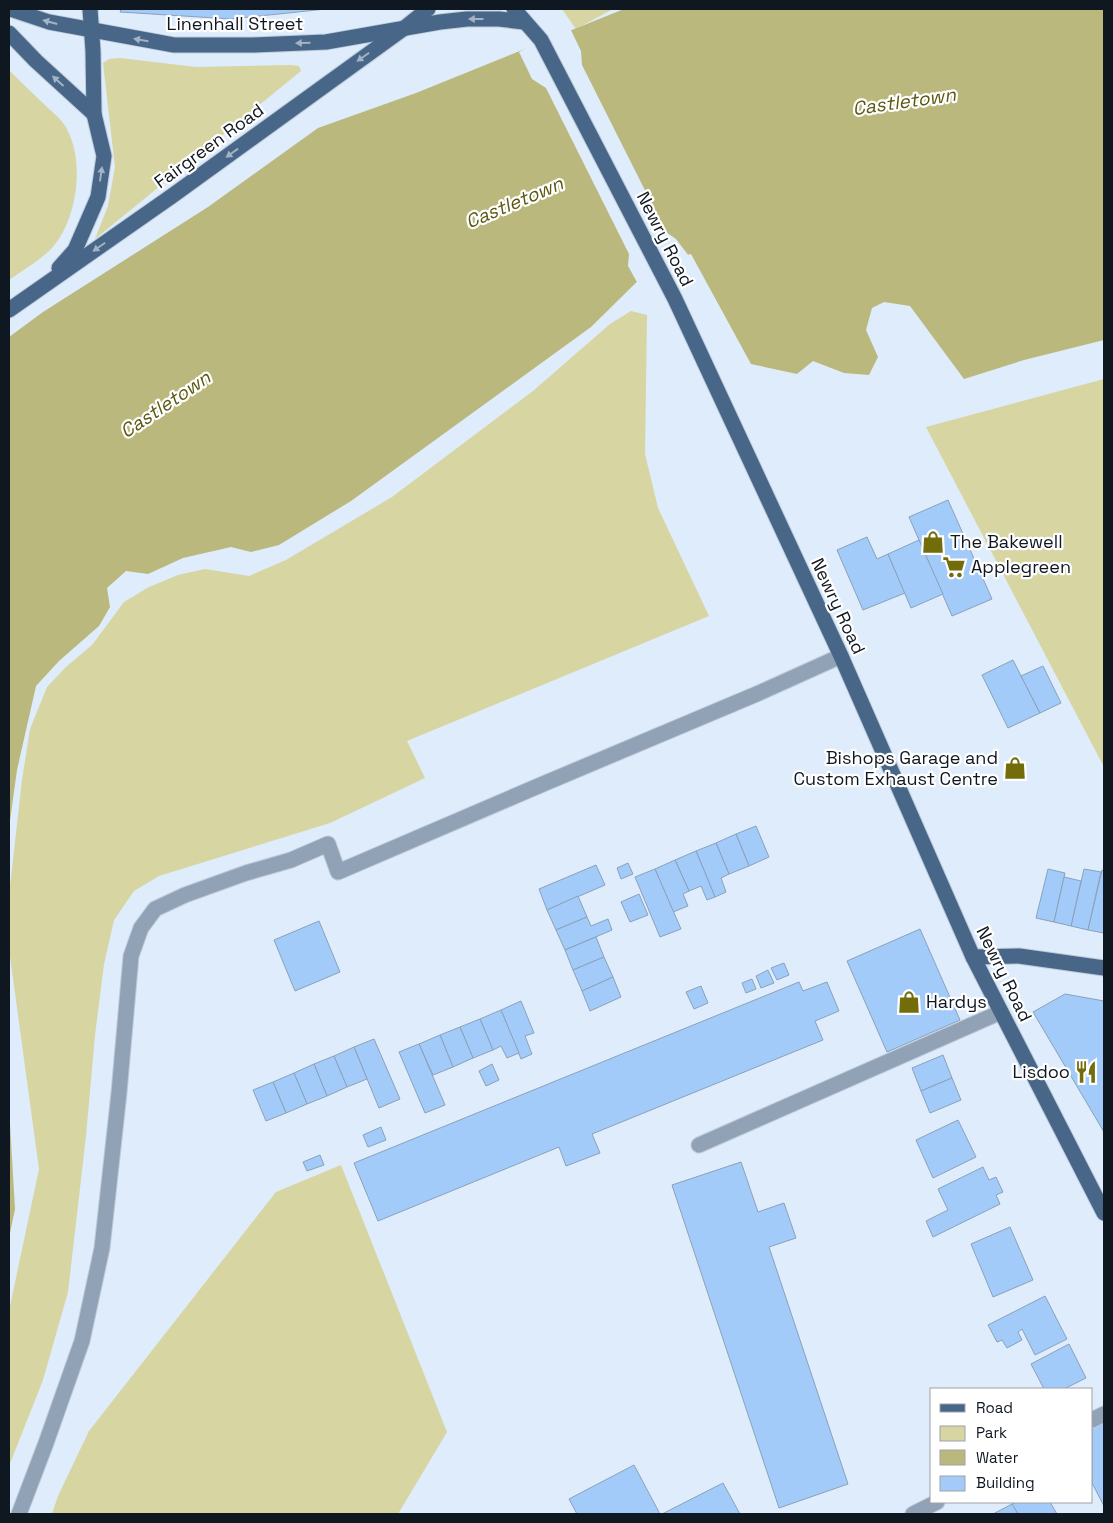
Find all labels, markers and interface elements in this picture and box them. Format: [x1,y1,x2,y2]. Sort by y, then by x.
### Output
street label: Linenhall Street [167,12,303,35]
one-way arrow [468,15,484,23]
one-way arrow [42,18,58,26]
one-way arrow [132,35,148,43]
one-way arrow [294,39,310,47]
one-way arrow [356,52,370,62]
one-way arrow [53,75,65,87]
water label: Castletown [851,82,958,121]
street label: Fairgreen Road [149,98,268,193]
one-way arrow [225,148,239,158]
one-way arrow [97,166,105,182]
water label: Castletown [461,171,567,234]
street label: Newry Road [632,187,699,290]
one-way arrow [93,242,106,252]
water label: Castletown [115,365,216,444]
shop icon: The Bakewell [920,529,946,555]
place label: The Bakewell [950,530,1063,553]
street label: Newry Road [806,554,871,658]
supermarket icon: Applegreen [941,554,967,580]
place label: Applegreen [971,555,1071,578]
place label: Bishops Garage and Custom Exhaust Centre [793,746,998,790]
shop icon: Bishops Garage and Custom Exhaust Centre [1002,755,1028,781]
street label: Newry Road [971,922,1037,1025]
shop icon: Hardys [896,989,922,1015]
place label: Hardys [926,990,987,1013]
restaurant icon: Lisdoo [1073,1059,1099,1085]
place label: Lisdoo [1012,1060,1070,1083]
legend [930,1388,1093,1503]
text: Road [976,1398,1013,1417]
text: Park [976,1423,1007,1442]
text: Water [976,1448,1019,1467]
text: Building [976,1473,1035,1492]

